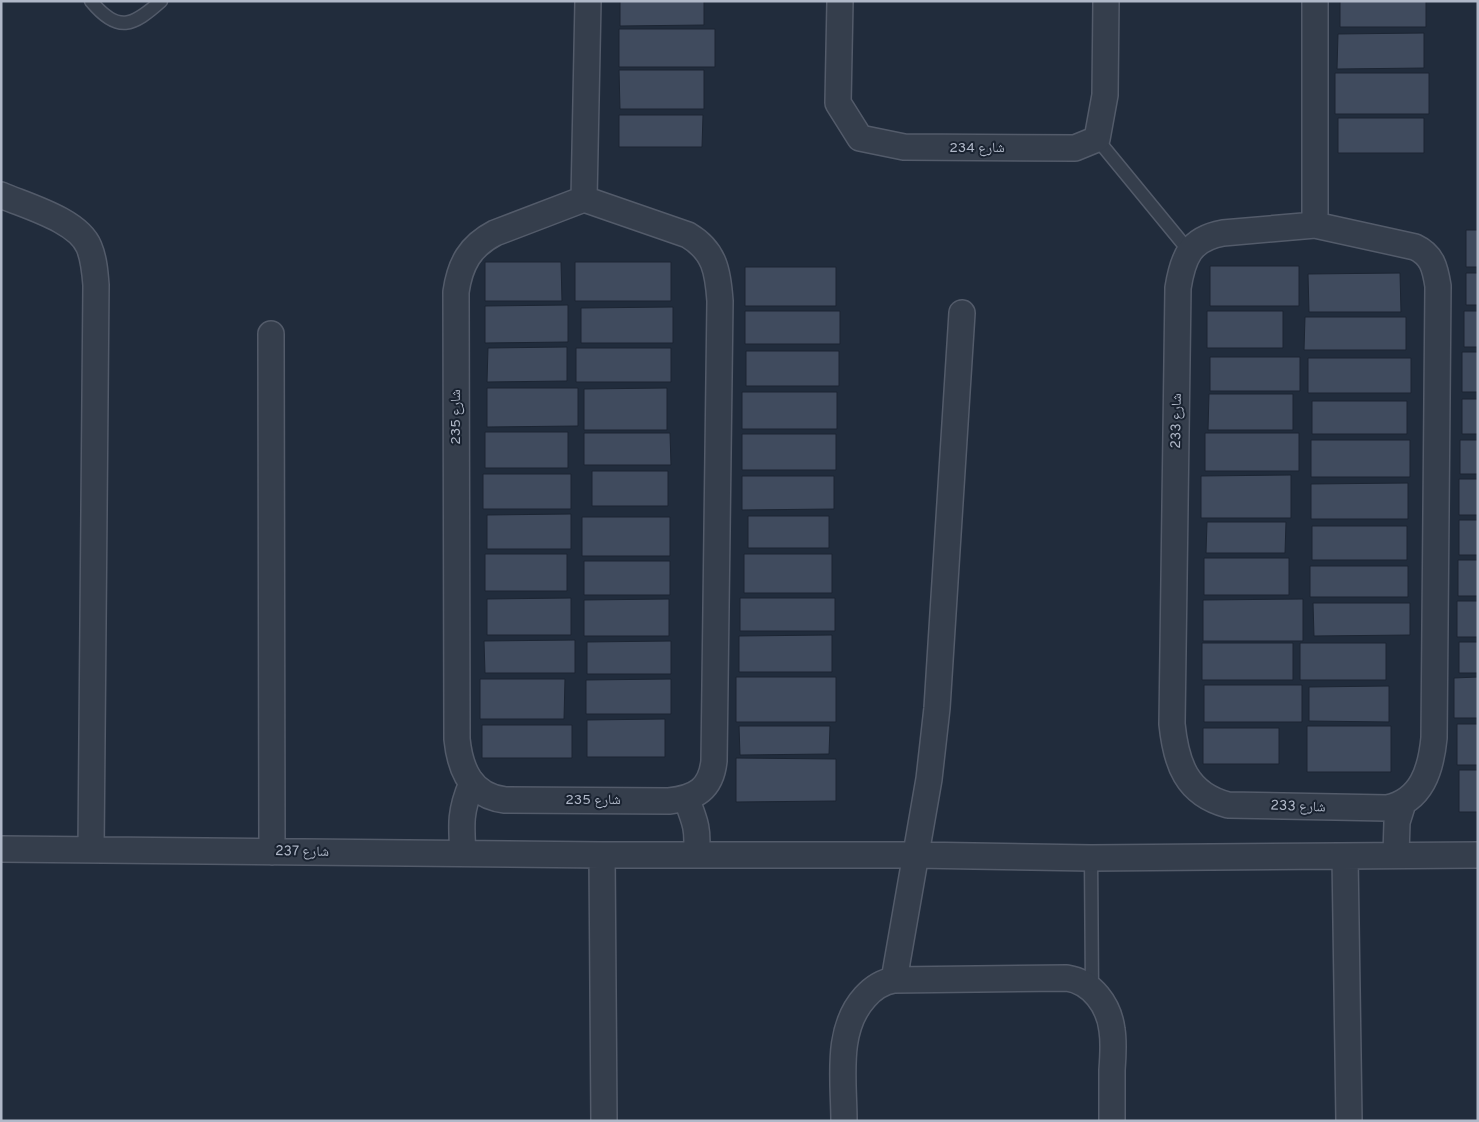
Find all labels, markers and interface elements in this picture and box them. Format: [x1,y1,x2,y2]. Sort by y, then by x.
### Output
street label: شارع 234 [949,140,1005,157]
street label: شارع 235 [448,389,465,445]
street label: شارع 233 [1168,393,1186,449]
street label: شارع 235 [565,792,621,809]
street label: شارع 233 [1270,798,1326,816]
street label: شارع 237 [275,843,329,861]

